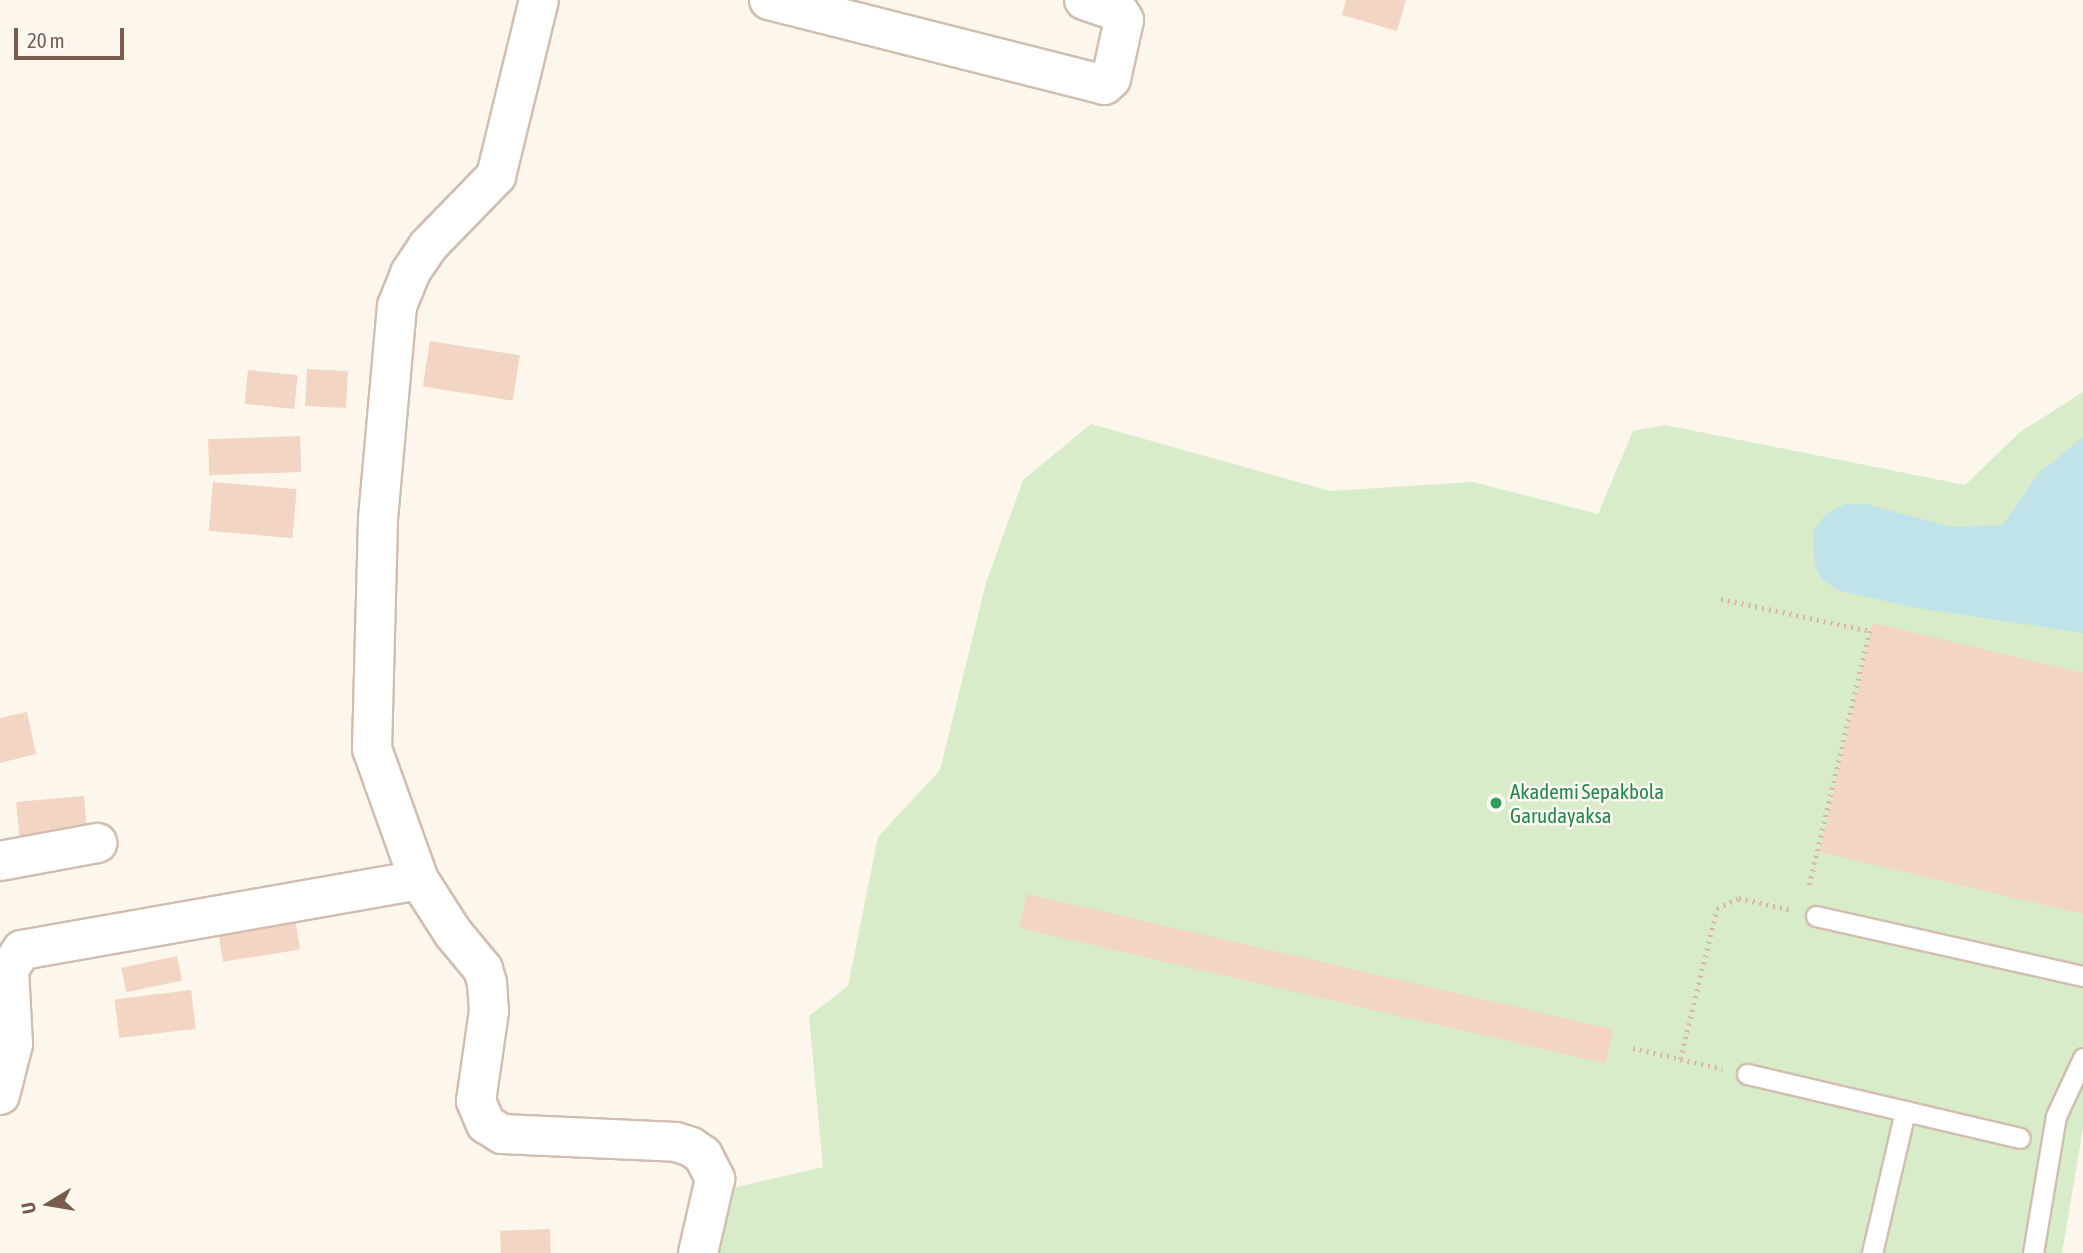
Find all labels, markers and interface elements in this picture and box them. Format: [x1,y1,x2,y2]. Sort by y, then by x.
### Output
scale bar [18,14,128,58]
text: 20 m [27,28,65,52]
place label: Akademi Sepakbola Garudayaksa [1510,778,1664,828]
marker: Akademi Sepakbola Garudayaksa [1488,795,1504,811]
north arrow [14,1169,84,1239]
text: U [17,1200,40,1216]

